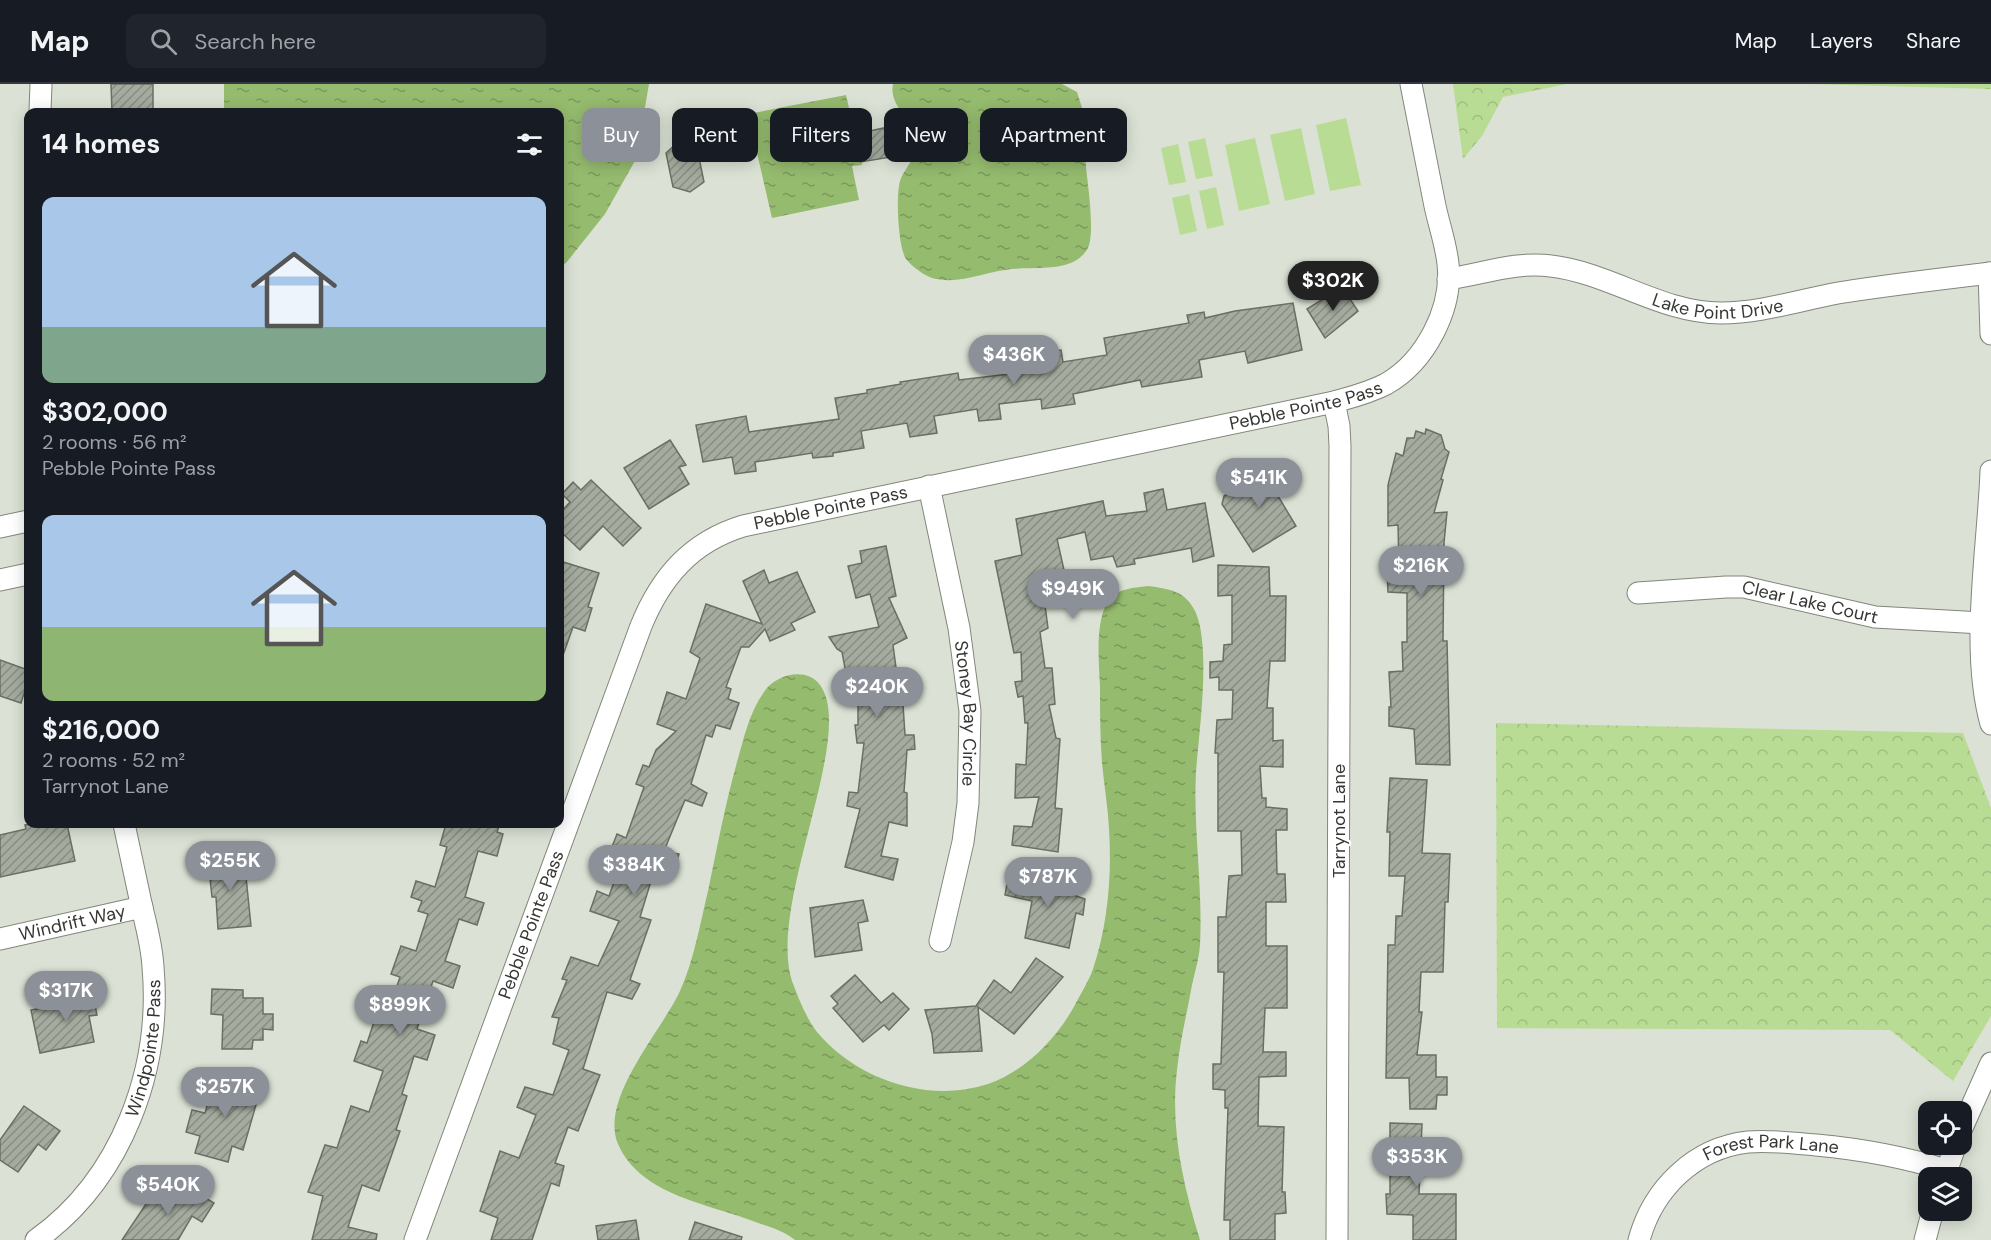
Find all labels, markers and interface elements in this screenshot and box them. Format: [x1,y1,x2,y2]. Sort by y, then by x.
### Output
search box [126,14,546,68]
text: Map [30,23,90,60]
icon: search [147,25,180,58]
text: Search here [195,27,316,56]
text: Map [1735,27,1777,55]
text: Layers [1810,27,1873,55]
text: Share [1906,27,1961,55]
chip: Buy [582,108,660,162]
chip: Rent [672,108,758,162]
chip: Filters [770,108,872,162]
chip: New [884,108,968,162]
chip: Apartment [980,108,1127,162]
text: 14 homes [42,127,160,161]
icon: filters [513,128,546,161]
icon: home [240,236,348,344]
pin: $302K [1291,261,1375,312]
text: $302K [1302,267,1364,293]
street label: Lake Point Drive [1649,287,1786,325]
pin: $436K [972,335,1056,386]
text: $436K [983,341,1045,367]
street label: Pebble Pointe Pass [1227,375,1386,436]
text: $302,000 [42,395,168,429]
text: 2 rooms · 56 m² [42,429,187,455]
text: Pebble Pointe Pass [42,455,216,481]
pin: $541K [1217,458,1301,509]
text: $541K [1230,464,1288,490]
street label: Pebble Pointe Pass [751,480,910,535]
pin: $216K [1379,546,1463,597]
text: $216K [1393,552,1449,578]
icon: home [240,554,348,662]
pin: $949K [1031,569,1115,620]
text: $949K [1041,575,1105,601]
street label: Clear Lake Court [1740,575,1880,629]
street label: Stoney Bay Circle [949,639,982,787]
pin: $240K [835,667,919,718]
text: $240K [845,673,909,699]
text: $216,000 [42,713,160,747]
text: 2 rooms · 52 m² [42,747,185,773]
street label: Tarrynot Lane [1327,764,1351,878]
text: Tarrynot Lane [42,773,169,799]
pin: $255K [188,841,272,892]
pin: $384K [592,845,676,896]
text: $255K [199,847,261,873]
street label: Pebble Pointe Pass [493,847,569,1002]
text: $384K [603,851,665,877]
pin: $787K [1006,857,1090,908]
text: $787K [1019,863,1077,889]
street label: Windrift Way [17,899,128,946]
pin: $317K [24,971,108,1022]
text: $317K [38,977,94,1003]
street label: Windpointe Pass [120,979,166,1121]
pin: $899K [358,985,442,1036]
text: $899K [369,991,431,1017]
pin: $257K [183,1067,267,1118]
text: $257K [195,1073,255,1099]
map controls [1918,1101,1972,1221]
button: locate [1918,1101,1972,1155]
street label: Forest Park Lane [1699,1129,1840,1166]
pin: $353K [1375,1137,1459,1188]
text: $353K [1386,1143,1448,1169]
pin: $540K [126,1165,210,1216]
button: layers [1918,1167,1972,1221]
text: $540K [136,1171,200,1197]

